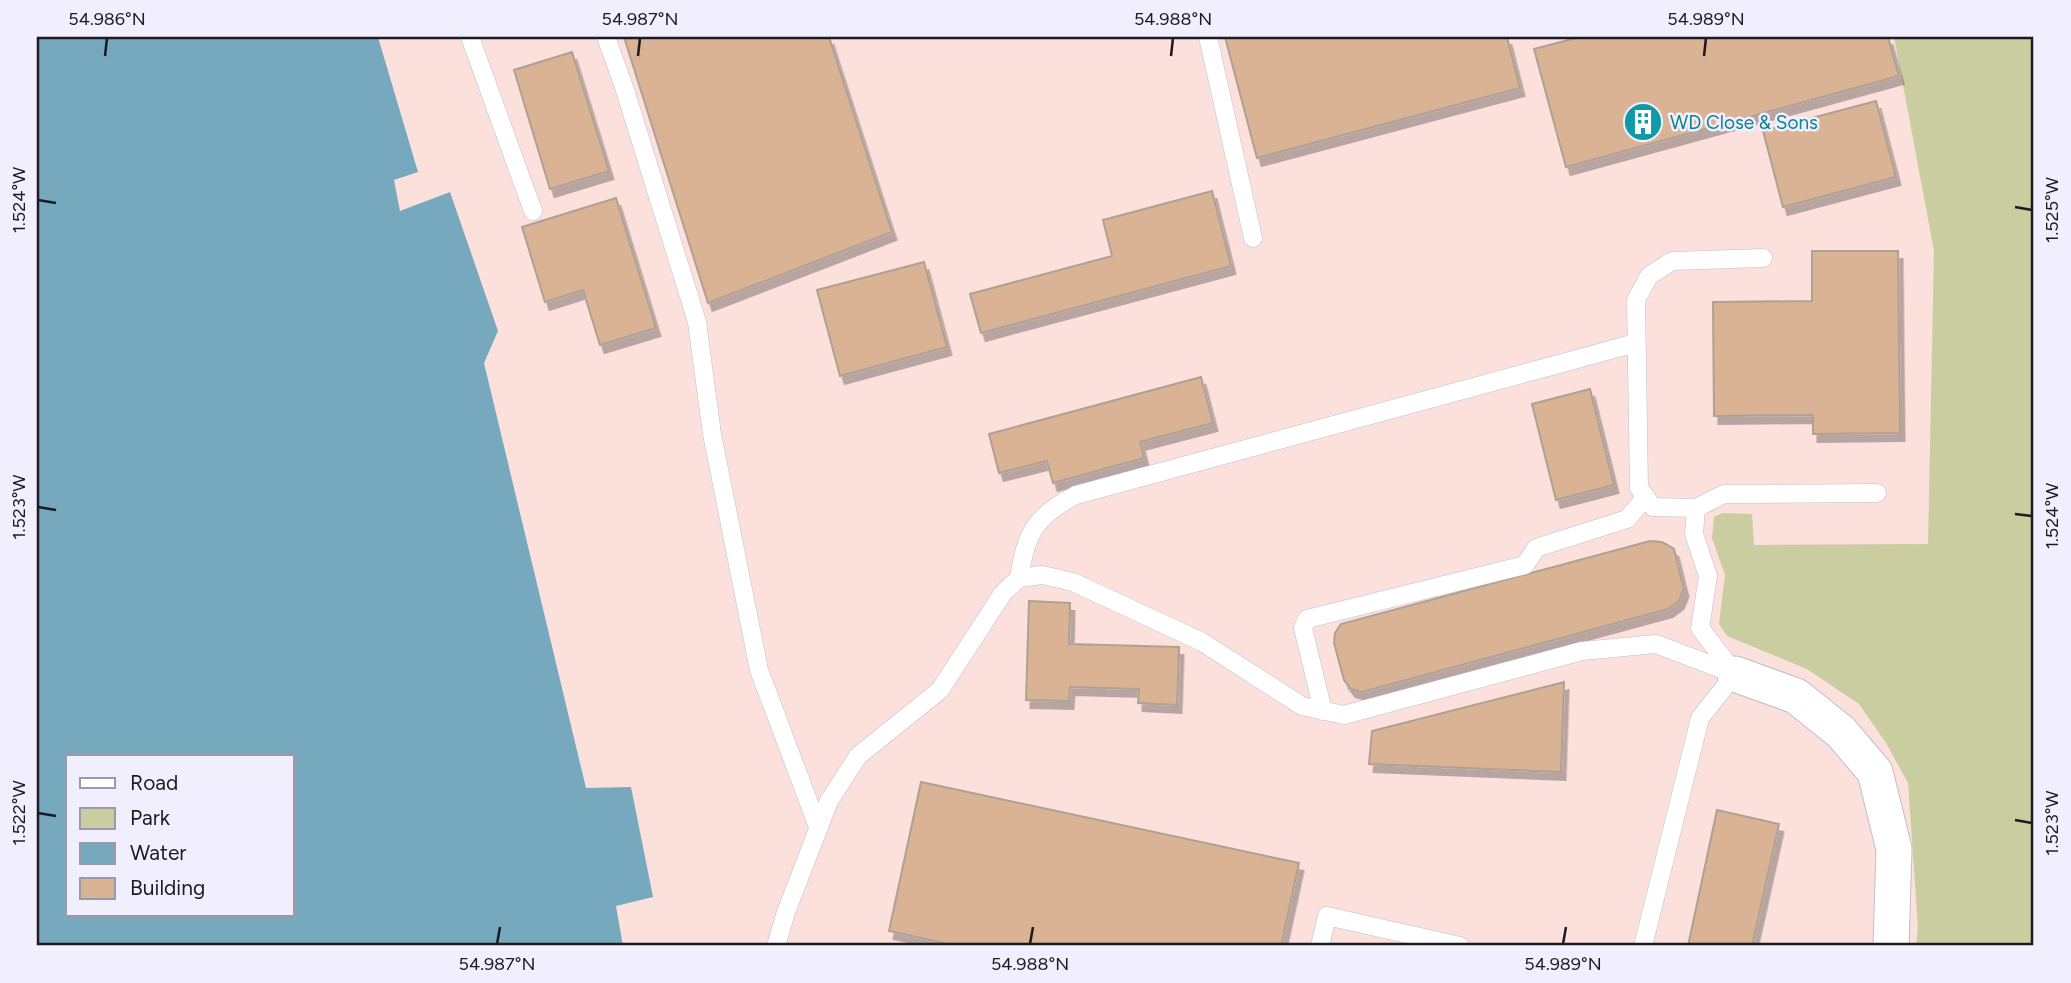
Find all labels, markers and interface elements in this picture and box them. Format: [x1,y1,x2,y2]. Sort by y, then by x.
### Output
text: 54.986°N [68,8,146,30]
text: 54.987°N [602,8,678,30]
text: 54.988°N [1134,8,1212,30]
text: 54.989°N [1667,8,1745,30]
building icon: WD Close & Sons [1622,101,1664,143]
place label: WD Close & Sons [1670,111,1818,134]
text: 1.524°W [8,166,30,233]
text: 1.525°W [2041,176,2063,243]
text: 1.523°W [8,474,30,540]
text: 1.524°W [2041,482,2063,549]
legend [66,755,294,916]
text: Road [130,770,178,795]
text: 1.522°W [8,779,30,846]
text: 1.523°W [2041,790,2063,856]
text: Park [130,805,171,830]
text: Water [130,840,186,865]
text: Building [130,875,205,900]
text: 54.987°N [459,953,535,975]
text: 54.988°N [991,953,1069,975]
text: 54.989°N [1524,953,1602,975]

